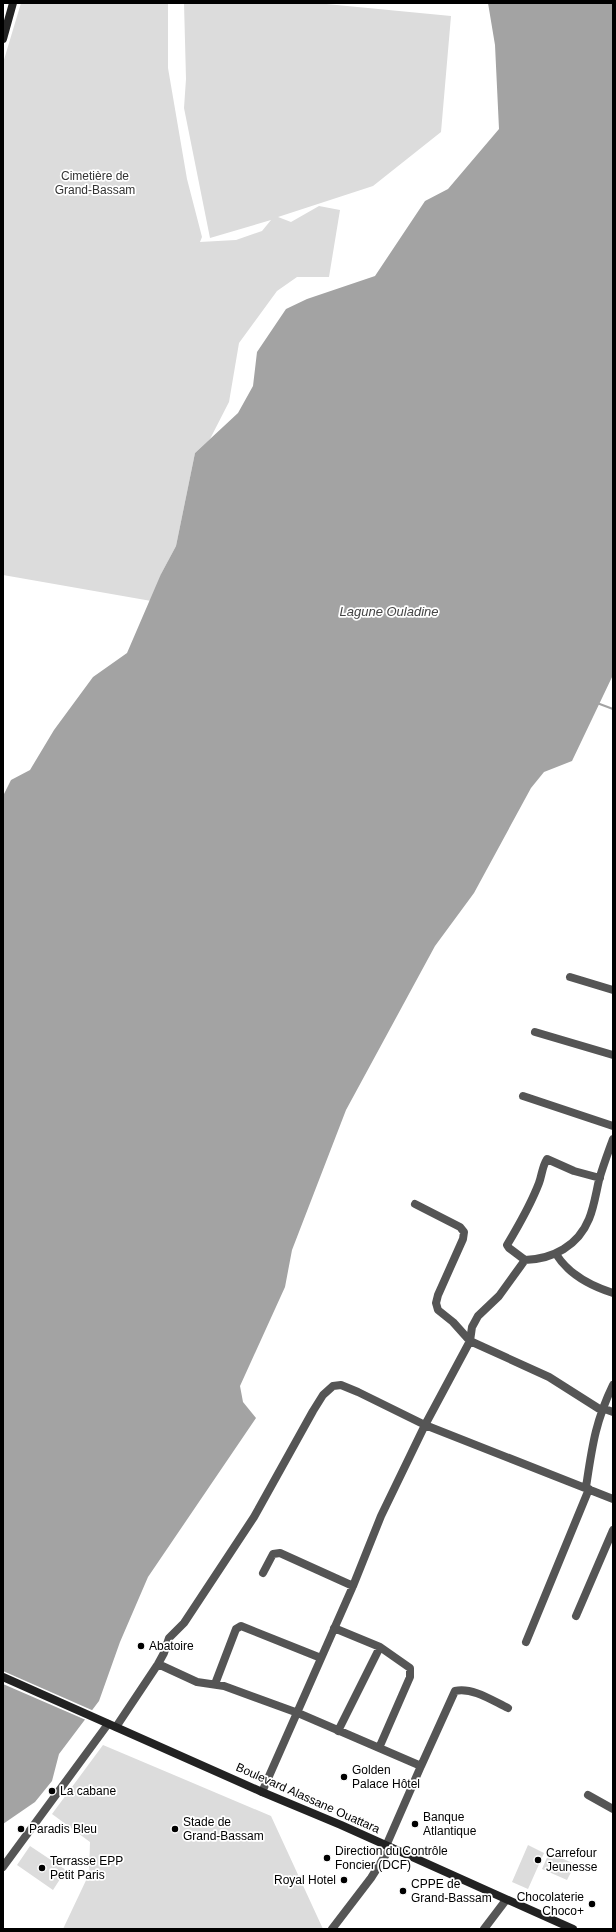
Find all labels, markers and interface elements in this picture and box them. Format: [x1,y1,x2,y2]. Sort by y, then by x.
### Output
park label: Cimetière de Grand-Bassam [55,169,135,197]
water label: Lagune Ouladine [339,604,439,619]
place label: Abatoire [149,1639,194,1653]
marker: Abatoire [136,1641,146,1651]
street label: Boulevard Alassane Ouattara [234,1760,382,1836]
place label: Golden Palace Hôtel [352,1763,420,1791]
marker: Golden Palace Hôtel [339,1772,349,1782]
place label: La cabane [60,1784,116,1798]
marker: La cabane [47,1786,57,1796]
place label: Banque Atlantique [423,1810,477,1838]
place label: Stade de Grand-Bassam [183,1815,264,1843]
marker: Banque Atlantique [410,1819,420,1829]
place label: Paradis Bleu [29,1822,97,1836]
marker: Paradis Bleu [16,1824,26,1834]
marker: Stade de Grand-Bassam [170,1824,180,1834]
place label: Direction du Contrôle Foncier (DCF) [335,1844,448,1872]
place label: Carrefour Jeunesse [546,1846,598,1874]
marker: Direction du Contrôle Foncier (DCF) [322,1853,332,1863]
place label: Terrasse EPP Petit Paris [50,1854,123,1882]
marker: Carrefour Jeunesse [533,1855,543,1865]
marker: Terrasse EPP Petit Paris [37,1863,47,1873]
place label: Royal Hotel [274,1873,336,1887]
marker: Royal Hotel [339,1875,349,1885]
place label: CPPE de Grand-Bassam [411,1877,492,1905]
marker: CPPE de Grand-Bassam [398,1886,408,1896]
place label: Chocolaterie Choco+ [517,1890,584,1918]
marker: Chocolaterie Choco+ [587,1899,597,1909]

